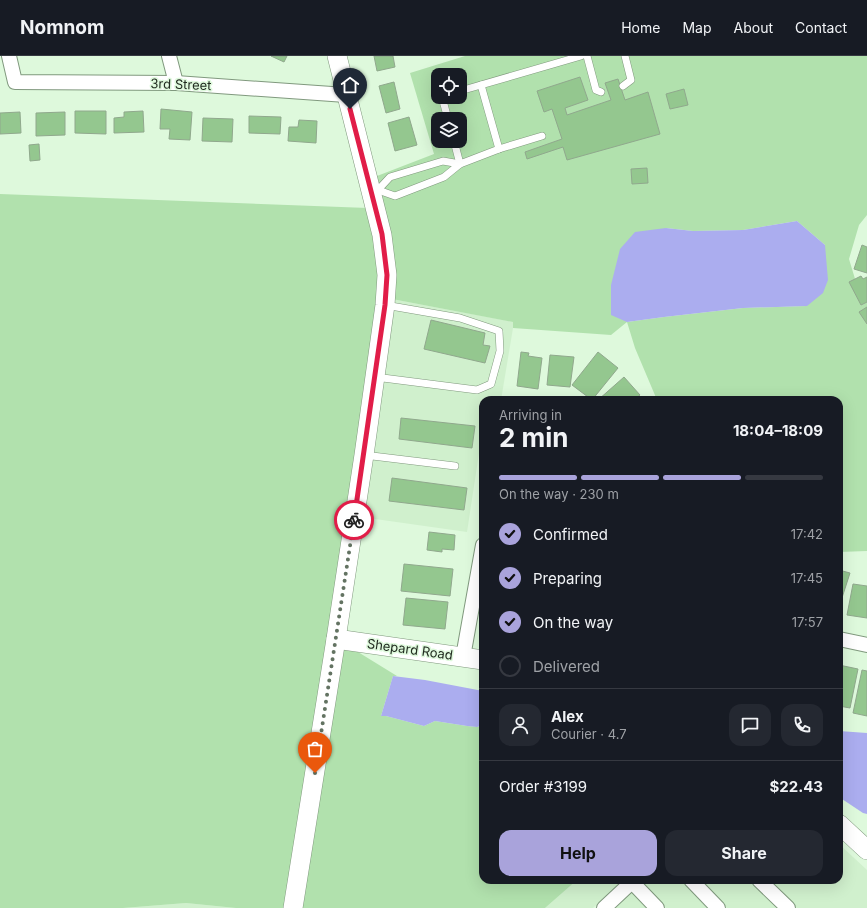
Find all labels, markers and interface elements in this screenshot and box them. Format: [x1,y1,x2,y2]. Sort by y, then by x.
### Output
text: Nomnom [20,16,104,39]
text: Home [621,19,660,36]
text: Map [682,19,712,36]
text: About [734,19,773,36]
text: Contact [795,19,847,36]
pin [333,68,367,109]
map controls [431,68,467,148]
button: locate [431,68,467,104]
icon: home [339,74,361,96]
street label: 3rd Street [150,75,212,93]
button: layers [431,112,467,148]
text: Arriving in [499,407,562,423]
text: 18:04–18:09 [733,421,823,440]
text: 2 min [499,422,569,453]
text: On the way · 230 m [499,486,619,502]
courier [334,500,374,540]
icon: bike [343,509,365,531]
icon: check [499,523,521,545]
text: Confirmed [533,525,608,544]
text: 17:42 [791,526,823,542]
icon: check [499,567,521,589]
text: Preparing [533,569,602,588]
text: 17:45 [791,570,823,586]
icon: check [499,611,521,633]
text: On the way [533,613,613,632]
text: 17:57 [792,614,823,630]
street label: Shepard Road [366,635,454,663]
text: Delivered [533,657,600,676]
button: person [499,704,541,746]
button: chat [729,704,771,746]
button: phone [781,704,823,746]
text: Alex [551,707,584,726]
text: Courier · 4.7 [551,726,627,742]
pin [298,732,332,773]
icon: bag [304,738,326,760]
text: Order #3199 [499,777,587,796]
text: $22.43 [769,777,823,796]
button: Help [499,830,657,876]
button: Share [665,830,823,876]

